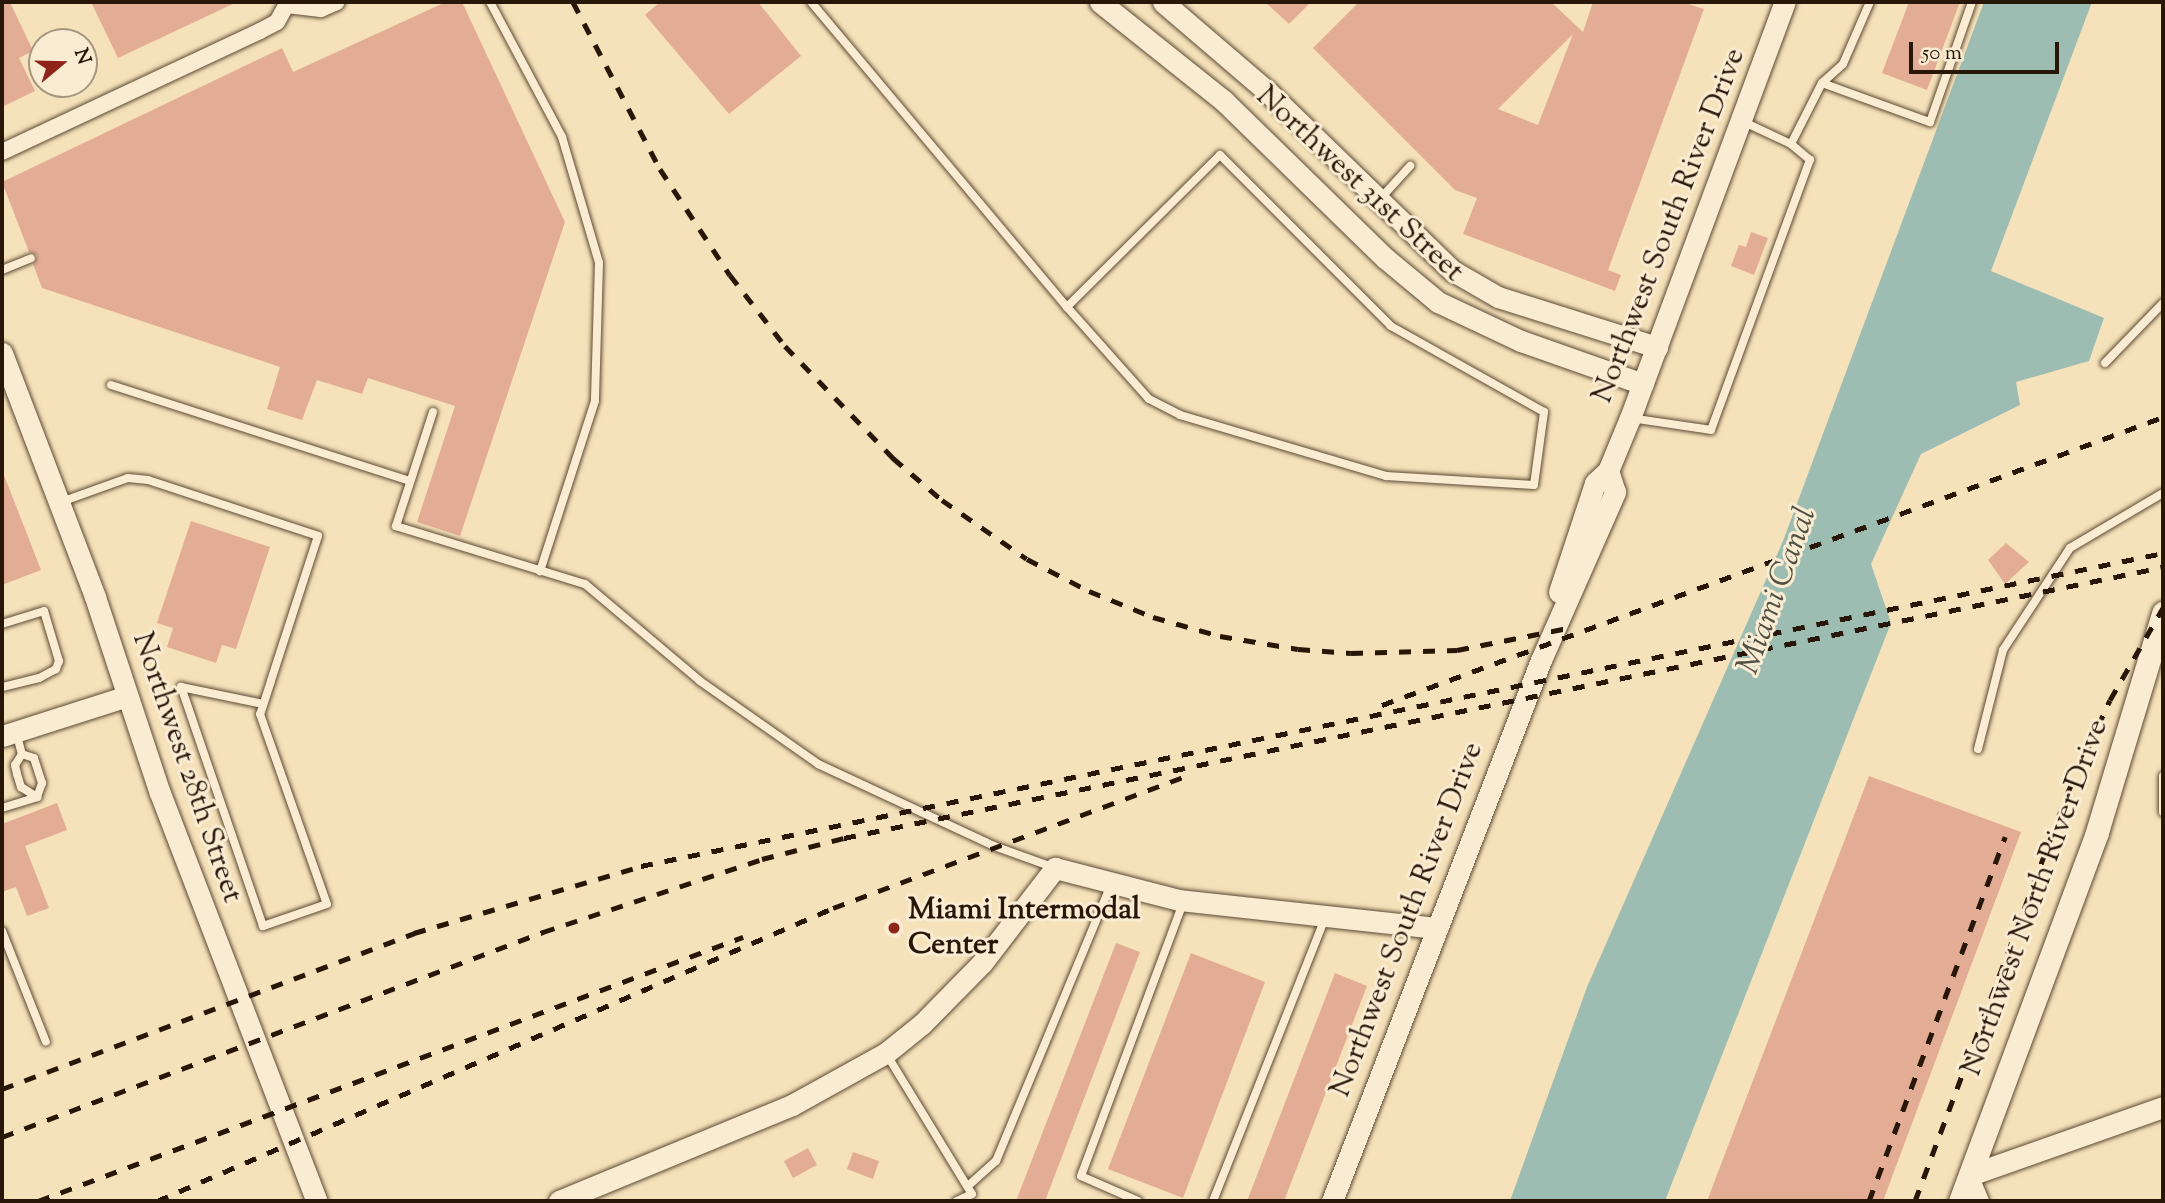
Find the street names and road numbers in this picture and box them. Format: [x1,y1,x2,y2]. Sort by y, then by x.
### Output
street label: Northwest South River Drive [1586,44,1754,408]
street label: Northwest 31st Street [1248,79,1470,291]
street label: Northwest 28th Street [123,628,249,908]
street label: Northwest North River Drive [1955,715,2117,1081]
street label: Northwest South River Drive [1324,738,1492,1102]

